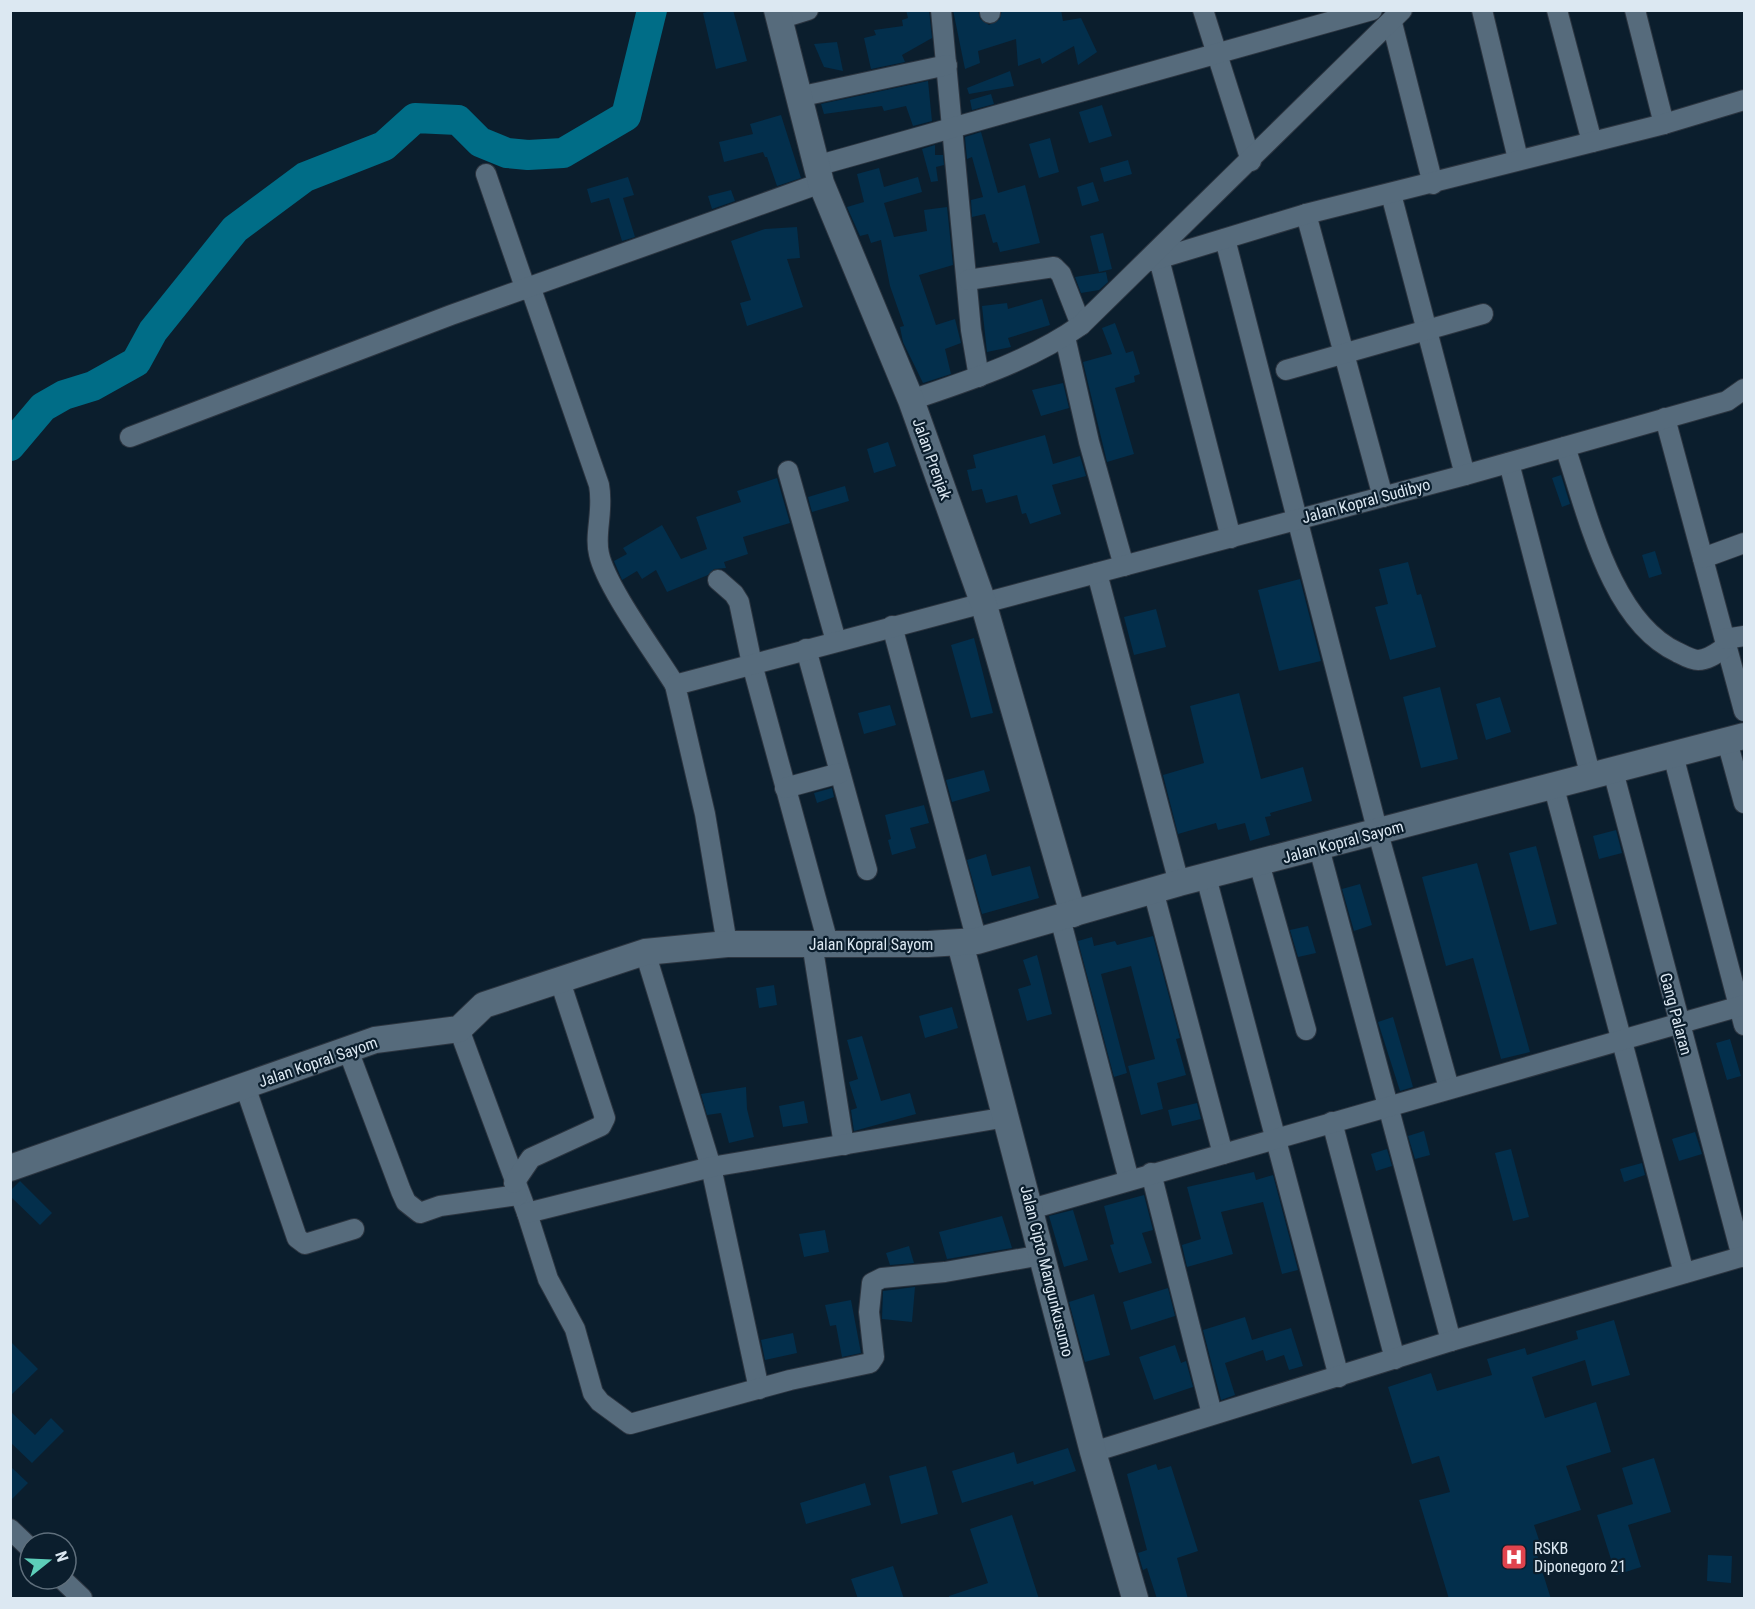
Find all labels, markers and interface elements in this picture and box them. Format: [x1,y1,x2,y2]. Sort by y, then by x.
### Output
street label: Jalan Prenjak [908,416,956,503]
street label: Jalan Kopral Sudibyo [1300,475,1432,527]
street label: Jalan Kopral Sayom [1280,817,1406,867]
street label: Jalan Kopral Sayom [809,935,933,954]
street label: Gang Palaran [1656,971,1696,1057]
street label: Jalan Kopral Sayom [256,1033,380,1091]
street label: Jalan Cipto Mangunkusumo [1016,1183,1078,1359]
north arrow [18,1531,78,1591]
place label: RSKB Diponegoro 21 [1534,1539,1626,1576]
hospital icon: RSKB Diponegoro 21 [1499,1542,1529,1572]
text: N [51,1549,72,1564]

